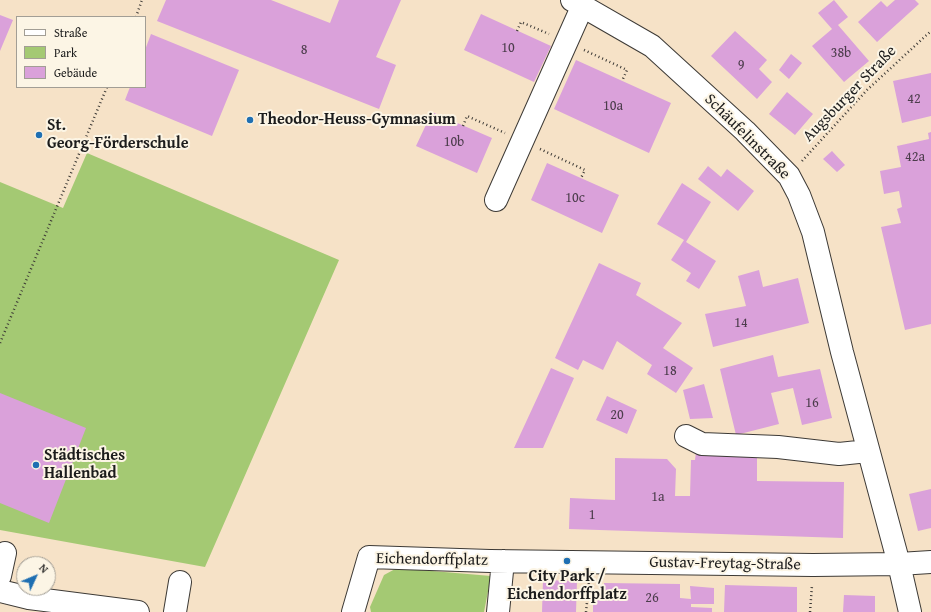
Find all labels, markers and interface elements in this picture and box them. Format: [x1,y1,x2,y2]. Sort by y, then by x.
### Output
legend [16,16,146,88]
text: Straße [54,24,87,41]
house number: 10 [501,40,515,56]
house number: 8 [301,42,307,58]
street label: Augsburger Straße [799,42,901,146]
text: Park [54,44,77,61]
house number: 38b [831,45,851,61]
house number: 9 [738,57,744,73]
text: Gebäude [54,64,97,81]
street label: Schäufelinstraße [700,90,794,184]
house number: 42 [907,91,921,107]
house number: 10a [603,98,623,114]
place label: Theodor-Heuss-Gymnasium [258,110,456,130]
marker: Theodor-Heuss-Gymnasium [245,115,255,125]
place label: St. Georg-Förderschule [47,116,188,154]
marker: St. Georg-Förderschule [34,130,44,140]
house number: 10b [444,134,464,150]
house number: 42a [905,149,925,165]
house number: 10c [565,190,585,206]
house number: 14 [734,315,748,331]
house number: 18 [663,363,677,379]
house number: 16 [805,395,819,411]
house number: 20 [610,407,624,423]
place label: Städtisches Hallenbad [44,446,125,484]
marker: Städtisches Hallenbad [31,460,41,470]
house number: 1a [651,489,665,505]
house number: 1 [589,507,595,523]
street label: Eichendorffplatz [376,549,488,571]
street label: Gustav-Freytag-Straße [649,553,801,575]
north arrow [16,556,56,596]
marker: City Park / Eichendorffplatz [562,556,572,566]
text: N [36,560,52,577]
place label: City Park / Eichendorffplatz [507,567,627,605]
house number: 26 [645,590,659,606]

